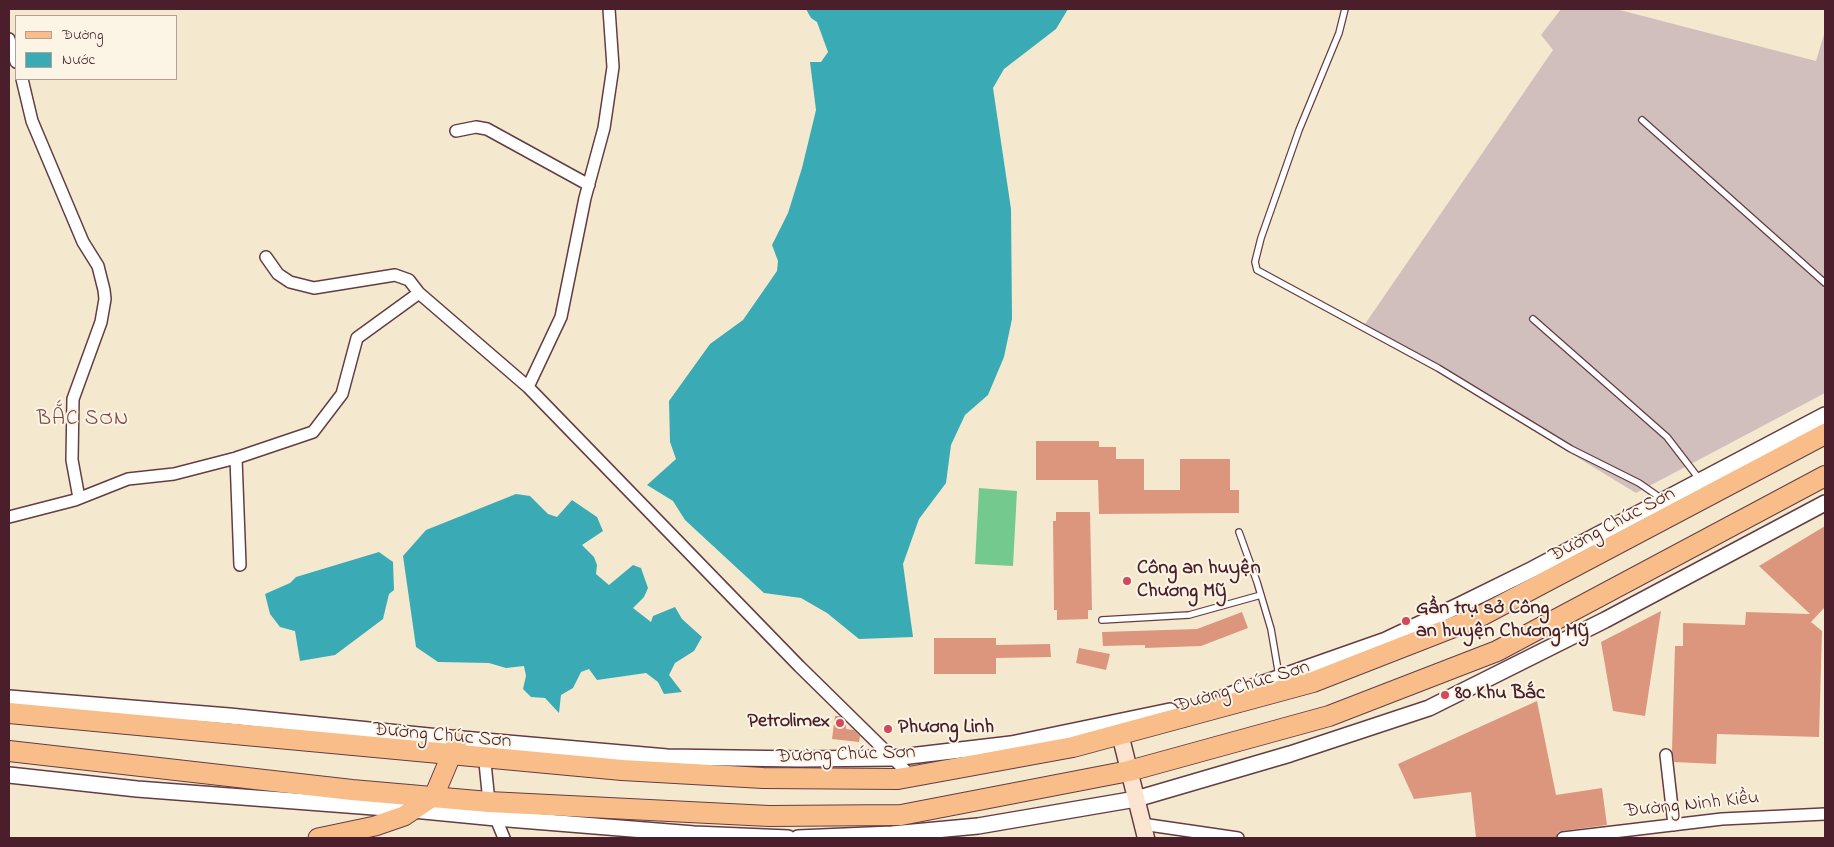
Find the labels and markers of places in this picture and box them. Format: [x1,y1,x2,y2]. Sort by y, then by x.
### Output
place label: Công an huyện Chương Mỹ [1137,558,1261,605]
marker: Công an huyện Chương Mỹ [1121,575,1133,587]
place label: Gần trụ sở Công an huyện Chương Mỹ [1416,598,1589,645]
marker: Gần trụ sở Công an huyện Chương Mỹ [1400,615,1412,627]
place label: 80 Khu Bắc [1455,683,1545,707]
marker: 80 Khu Bắc [1439,689,1451,701]
place label: Petrolimex [748,711,830,735]
marker: Petrolimex [834,717,846,729]
place label: Phương Linh [898,717,994,741]
marker: Phương Linh [882,723,894,735]

